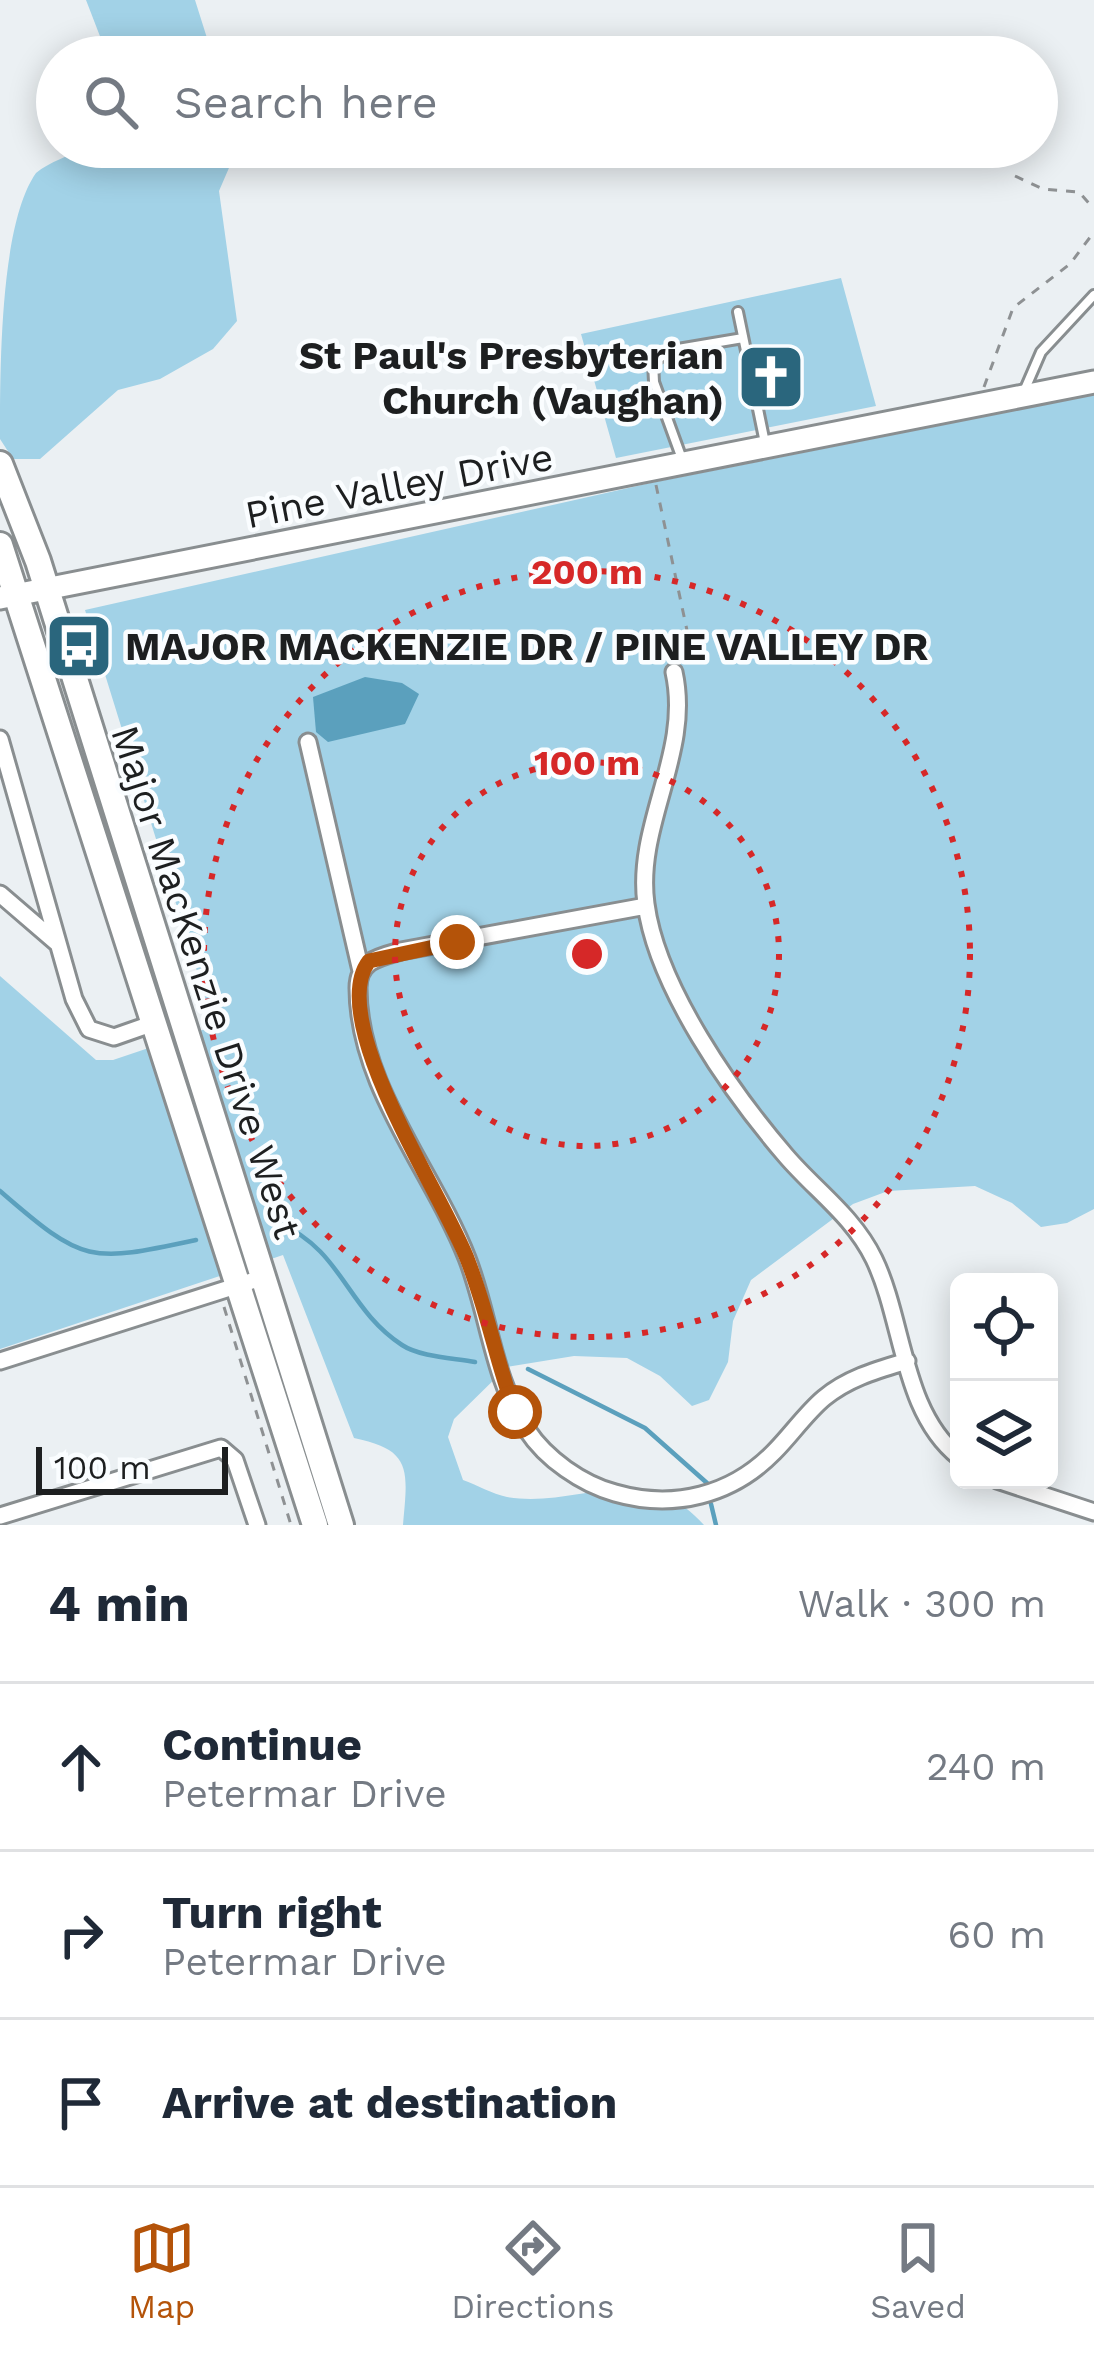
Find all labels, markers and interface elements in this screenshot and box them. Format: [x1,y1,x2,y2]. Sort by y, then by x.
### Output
search box [36,36,1058,168]
icon: search [78,69,144,135]
text: Search here [174,76,438,129]
place label: St Paul's Presbyterian Church (Vaughan) [299,333,724,423]
church icon: St Paul's Presbyterian Church (Vaughan) [736,342,806,412]
street label: Pine Valley Drive [241,434,557,537]
text: 200 m [531,551,643,593]
bus stop icon: MAJOR MACKENZIE DR / PINE VALLEY DR [44,611,114,681]
place label: MAJOR MACKENZIE DR / PINE VALLEY DR [125,624,929,669]
street label: Major MacKenzie Drive West [102,720,311,1244]
text: 100 m [534,742,640,784]
route end [430,915,484,969]
centre of rings [566,933,608,975]
map controls [950,1273,1058,1489]
button: locate [950,1273,1058,1381]
button: layers [950,1381,1058,1489]
route start [488,1385,542,1439]
scale bar [36,1441,228,1494]
text: 100 m [54,1448,151,1487]
text: 4 min [48,1574,190,1633]
text: Walk · 300 m [798,1581,1046,1626]
text: Continue [162,1718,362,1771]
icon: ahead [48,1734,114,1800]
text: 240 m [926,1744,1046,1789]
text: Petermar Drive [162,1771,447,1816]
text: Turn right [162,1886,382,1939]
icon: right [48,1902,114,1968]
text: 60 m [948,1912,1046,1957]
text: Petermar Drive [162,1939,447,1984]
icon: arrive [48,2070,114,2136]
text: Arrive at destination [162,2076,617,2129]
tab: Map [128,2215,195,2326]
tab: Directions [451,2215,614,2326]
tab: Saved [870,2215,966,2326]

